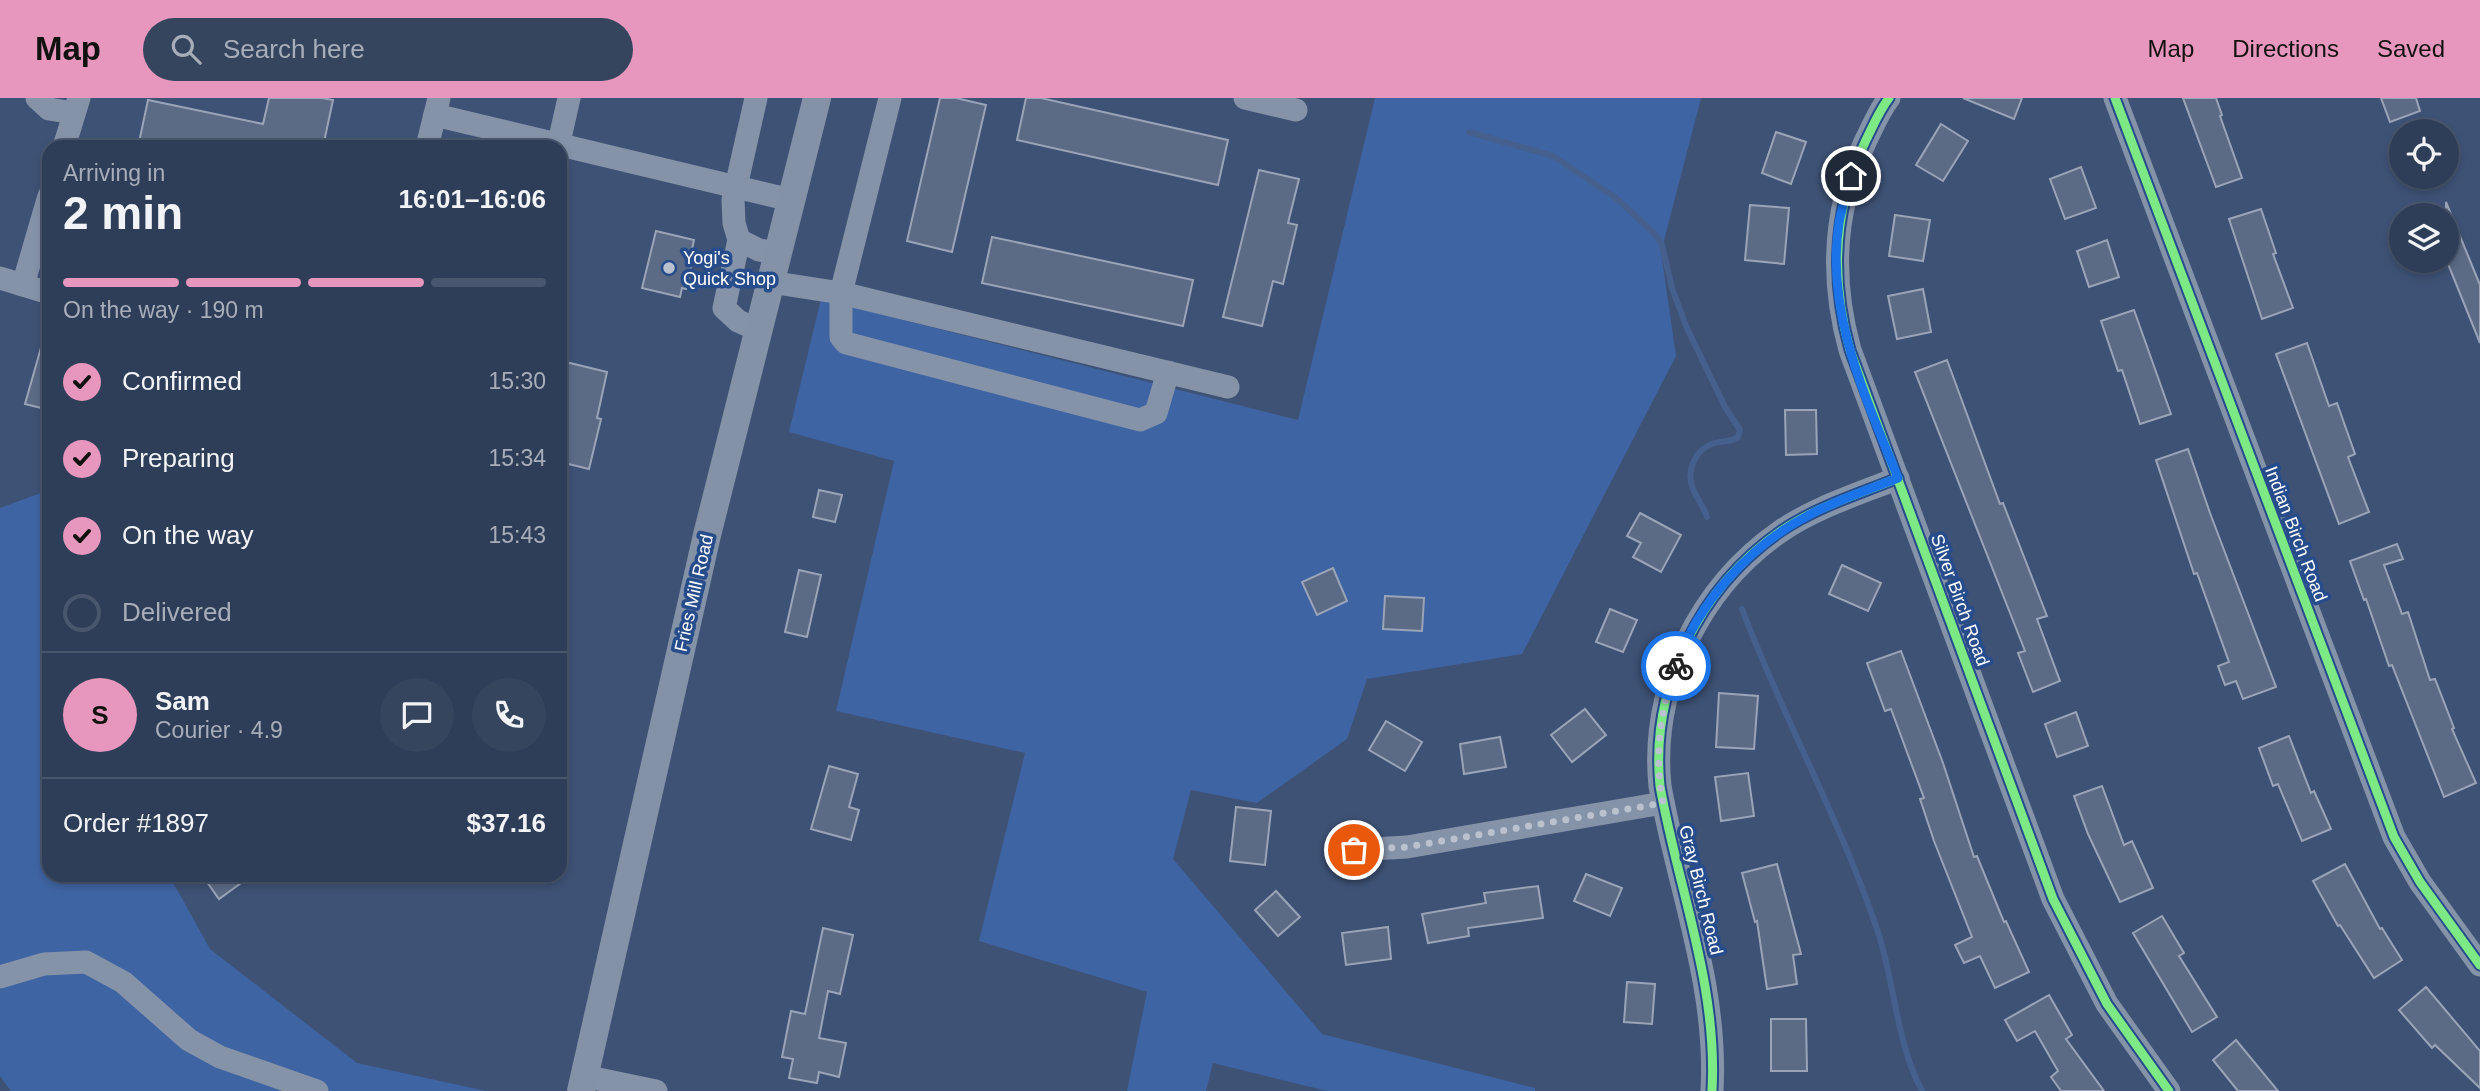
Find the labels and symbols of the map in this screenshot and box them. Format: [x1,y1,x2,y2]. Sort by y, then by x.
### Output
pin [1821,146,1881,206]
place label: Yogi's Quick Shop [683,248,776,289]
marker: Yogi's Quick Shop [661,260,677,276]
street label: Indian Birch Road [2261,464,2331,604]
street label: Silver Birch Road [1927,531,1993,669]
street label: Fries Mill Road [671,532,717,654]
courier [1641,631,1711,701]
pin [1324,820,1384,880]
street label: Gray Birch Road [1675,823,1727,957]

